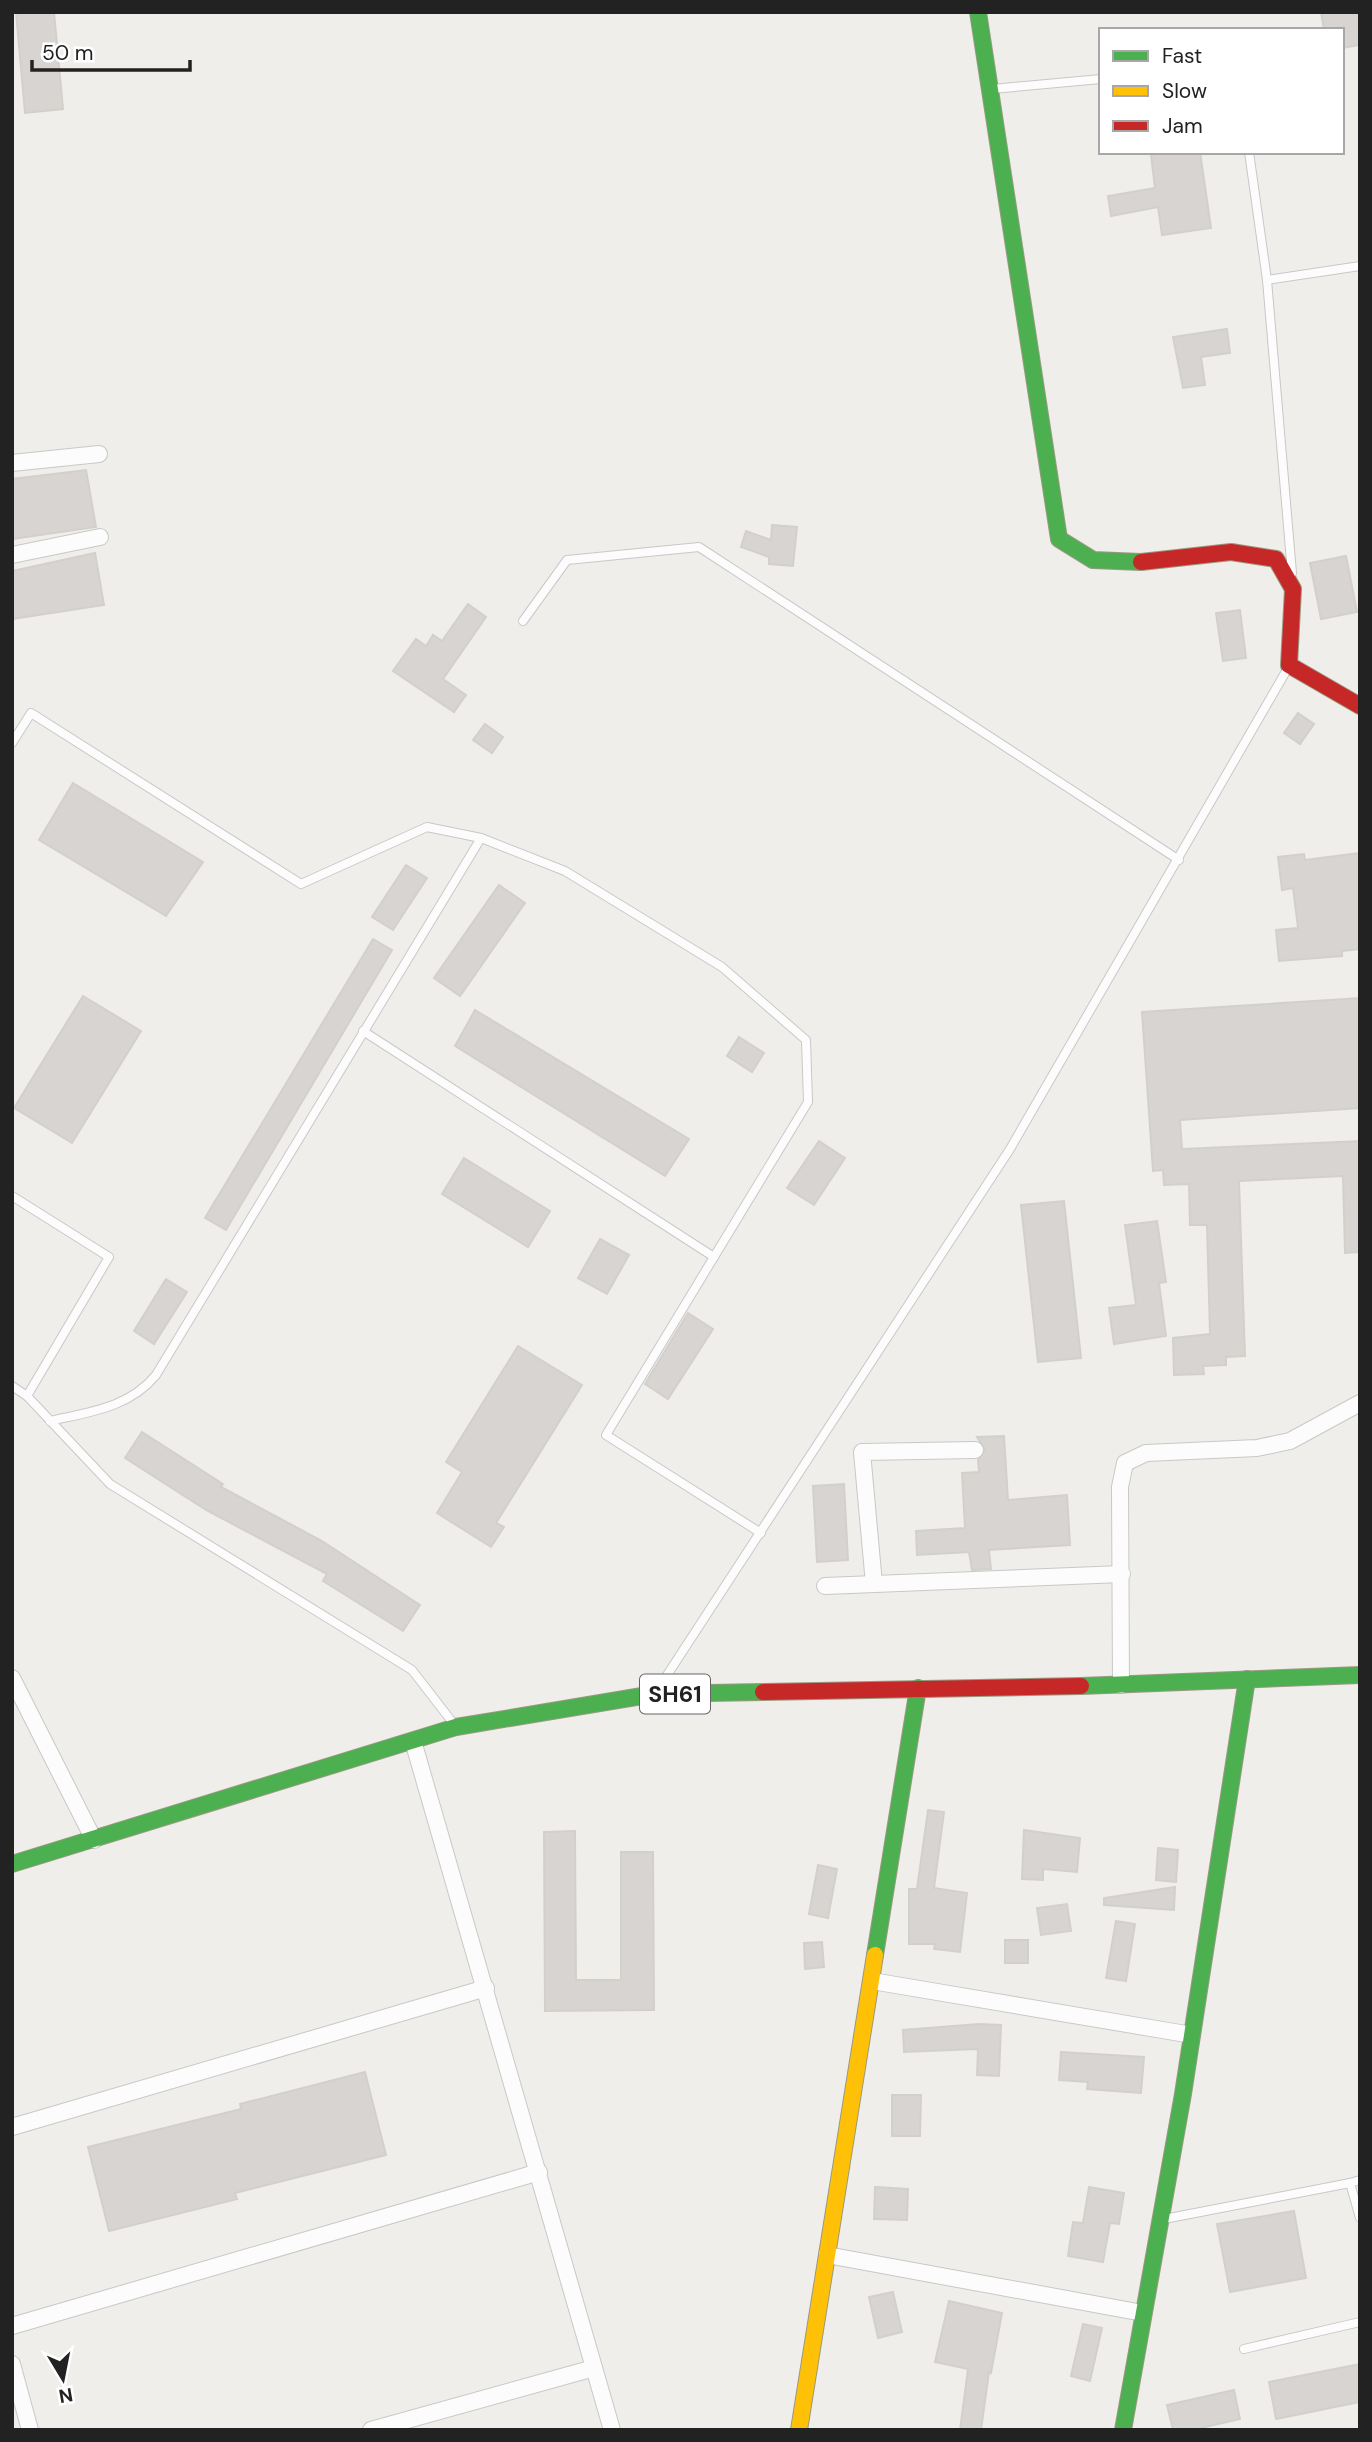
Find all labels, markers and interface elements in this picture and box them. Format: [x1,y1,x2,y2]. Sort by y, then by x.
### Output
scale bar [32,28,189,72]
legend [1099,28,1344,154]
text: 50 m [42,39,93,67]
text: Fast [1162,42,1202,70]
text: Slow [1162,77,1207,105]
text: Jam [1162,112,1203,140]
road number: SH61 [640,1674,710,1714]
north arrow [28,2344,98,2414]
text: N [57,2382,75,2409]

